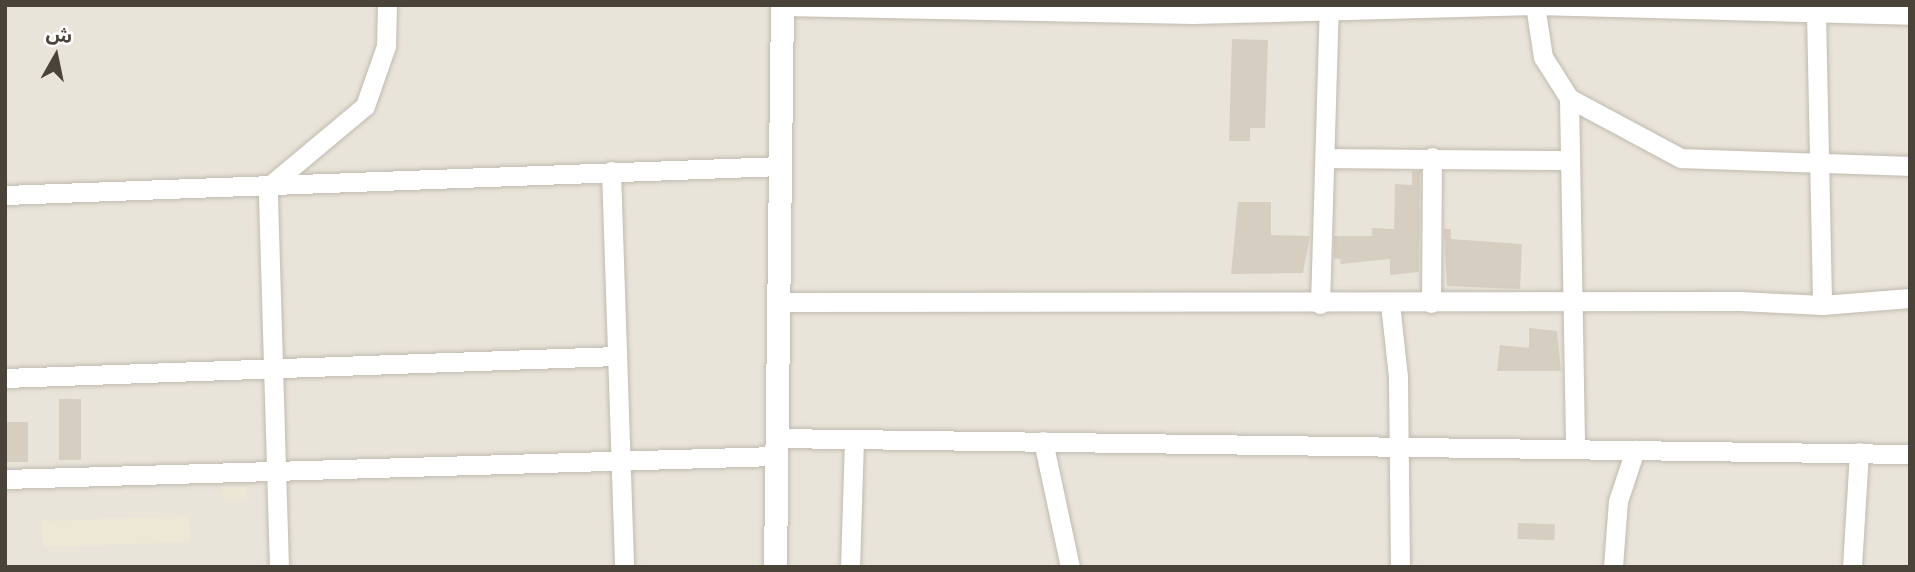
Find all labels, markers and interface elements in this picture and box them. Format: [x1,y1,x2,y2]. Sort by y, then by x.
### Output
text: ش [45,20,74,49]
north arrow [21,21,91,91]

